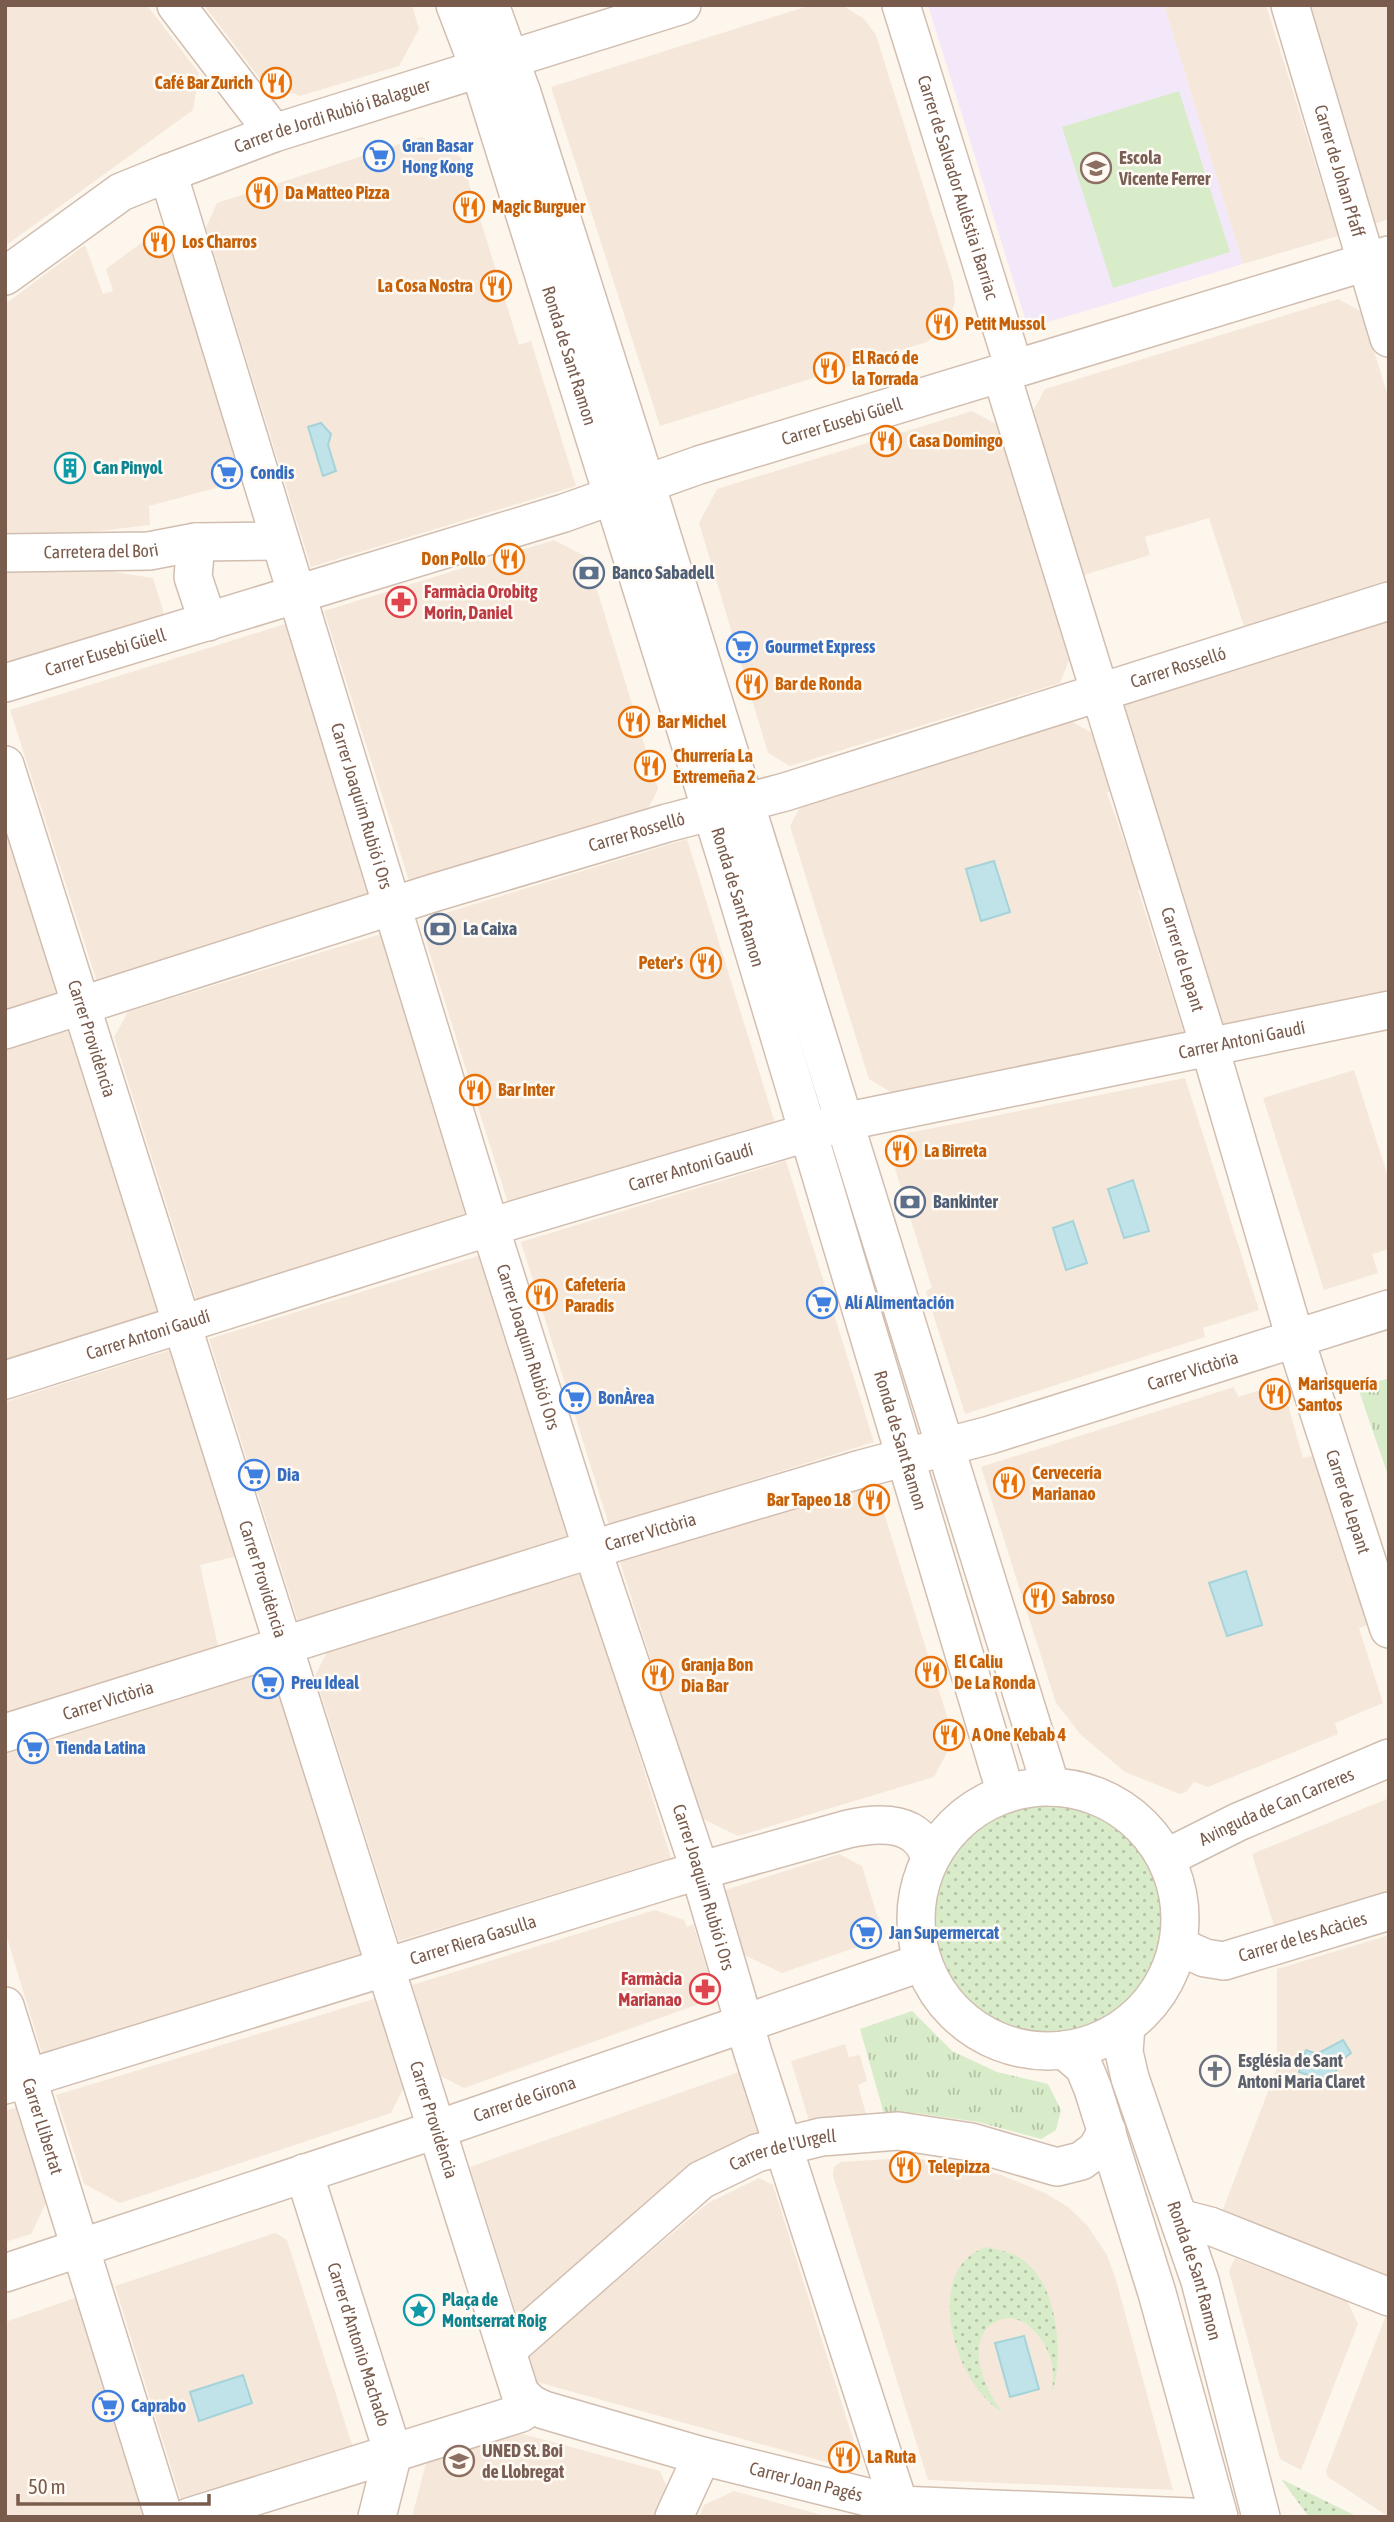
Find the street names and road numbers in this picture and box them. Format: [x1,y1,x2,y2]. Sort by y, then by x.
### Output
street label: Carrer de Jordi Rubió i Balaguer [231,73,433,157]
street label: Carrer de Salvador Aulèstia i Barriac [914,73,1003,302]
street label: Carrer de Johan Pfaff [1310,102,1369,239]
street label: Ronda de Sant Ramon [538,284,601,428]
street label: Carrer Eusebi Güell [779,393,905,449]
street label: Carretera del Bori [43,538,160,562]
street label: Carrer Eusebi Güell [42,624,168,680]
street label: Carrer Rosselló [1128,642,1229,692]
street label: Carrer Joaquim Rubió i Ors [327,720,397,892]
street label: Carrer Rosselló [586,808,687,856]
street label: Ronda de Sant Ramon [707,825,769,969]
street label: Carrer de Lepant [1157,905,1209,1014]
street label: Carrer Providència [64,977,120,1100]
street label: Carrer Antoni Gaudí [1177,1016,1307,1063]
street label: Carrer Antoni Gaudí [626,1138,755,1195]
street label: Carrer Joaquim Rubió i Ors [492,1261,565,1432]
street label: Carrer Antoni Gaudí [83,1305,212,1364]
street label: Carrer Victòria [1145,1346,1241,1395]
street label: Ronda de Sant Ramon [870,1368,931,1513]
street label: Carrer de Lepant [1322,1447,1375,1556]
street label: Carrer Victòria [602,1508,698,1555]
street label: Carrer Providència [235,1518,291,1640]
street label: Carrer Victòria [60,1676,156,1724]
street label: Avinguda de Can Carreres [1196,1763,1357,1850]
street label: Carrer Joaquim Rubió i Ors [668,1801,739,1973]
street label: Carrer de les Acàcies [1236,1907,1369,1966]
street label: Carrer Riera Gasulla [407,1910,539,1969]
street label: Carrer Providència [406,2058,462,2181]
street label: Carrer de Girona [471,2071,578,2126]
street label: Carrer Llibertat [18,2075,68,2177]
street label: Carrer de l'Urgell [726,2125,837,2175]
street label: Ronda de Sant Ramon [1163,2198,1226,2342]
street label: Carrer d'Antonio Machado [323,2260,395,2429]
street label: Carrer Joan Pagés [747,2457,865,2506]

